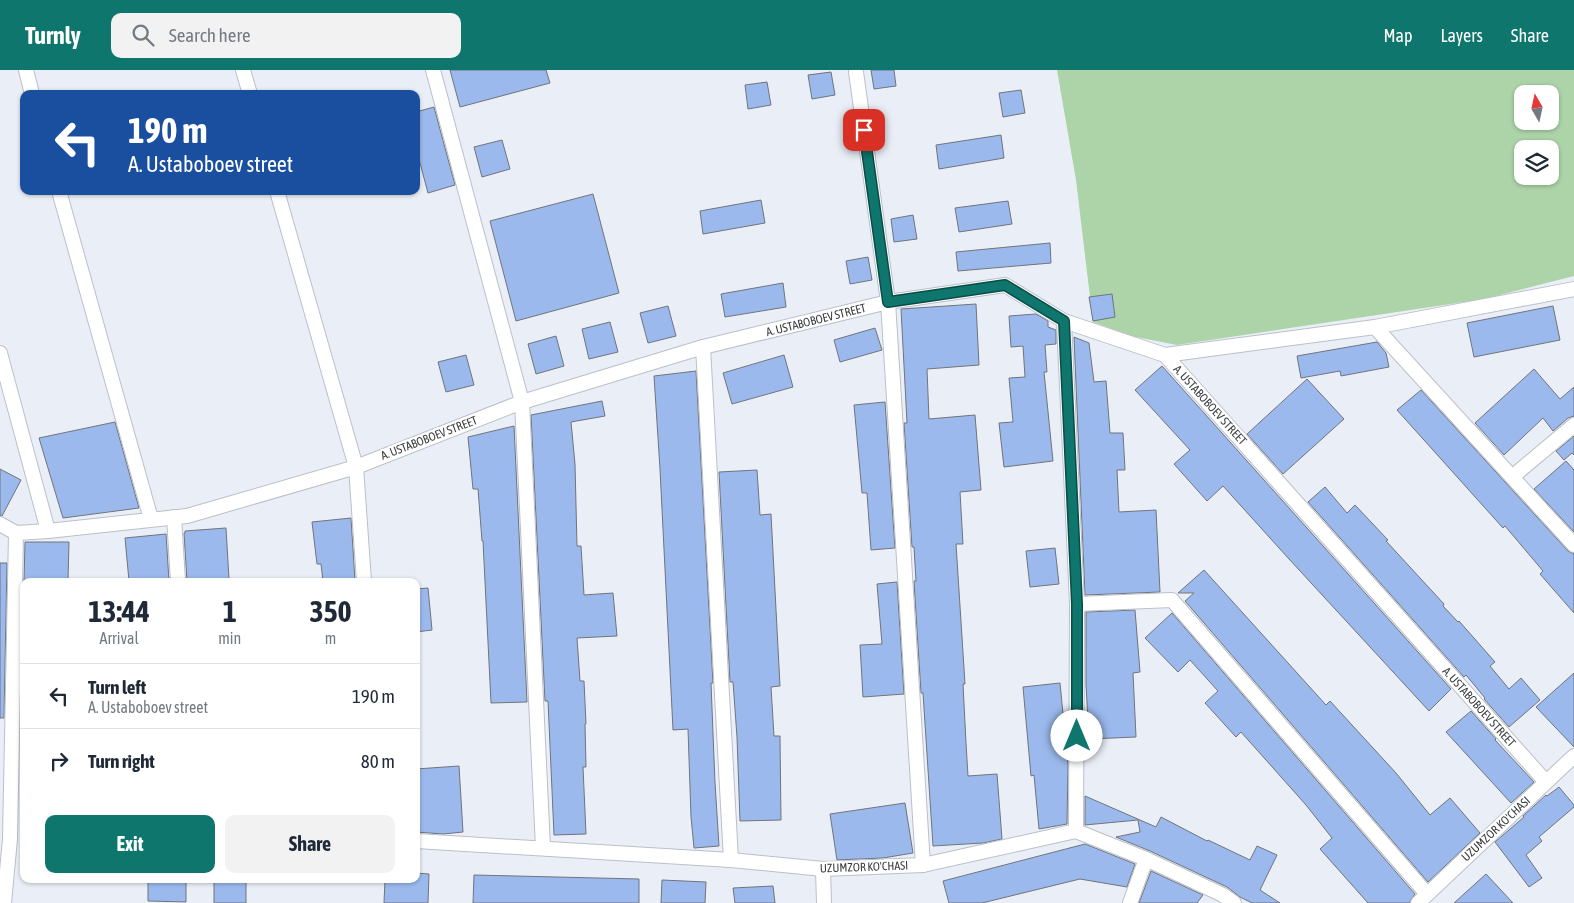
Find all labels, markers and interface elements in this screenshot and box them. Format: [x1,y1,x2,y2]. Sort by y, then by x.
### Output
search box [111,13,461,58]
icon: search [129,21,157,49]
text: Turnly [25,22,81,49]
text: Search here [169,24,251,46]
text: Map [1383,25,1412,46]
text: Layers [1440,25,1483,46]
text: Share [1511,25,1549,46]
north arrow [1514,85,1559,130]
map controls [1514,85,1559,185]
pin [843,109,885,151]
icon: left [45,110,110,175]
text: 190 m [128,110,207,150]
icon: arrive [850,116,878,144]
button: layers [1514,140,1559,185]
text: A. Ustaboboev street [128,151,293,177]
street label: A. USTABOBOEV STREET [765,301,868,339]
street label: A. USTABOBOEV STREET [1171,362,1250,448]
street label: A. USTABOBOEV STREET [379,413,480,463]
text: 13:44 [88,594,150,628]
text: 1 [223,594,237,628]
text: 350 [309,594,352,628]
text: Arrival [100,629,139,647]
text: min [218,629,241,647]
text: m [325,629,336,647]
street label: A. USTABOBOEV STREET [1440,664,1519,750]
text: Turn left [88,676,146,698]
icon: left [45,682,73,710]
text: 190 m [352,685,395,707]
text: A. Ustaboboev street [88,698,208,716]
position arrow [1050,709,1102,761]
icon: right [45,747,73,775]
text: Turn right [88,750,155,772]
text: 80 m [361,750,395,772]
street label: UZUMZOR KO'CHASI [1459,794,1533,864]
button: Exit [45,815,215,873]
button: Share [225,815,395,873]
street label: UZUMZOR KO'CHASI [820,858,908,876]

